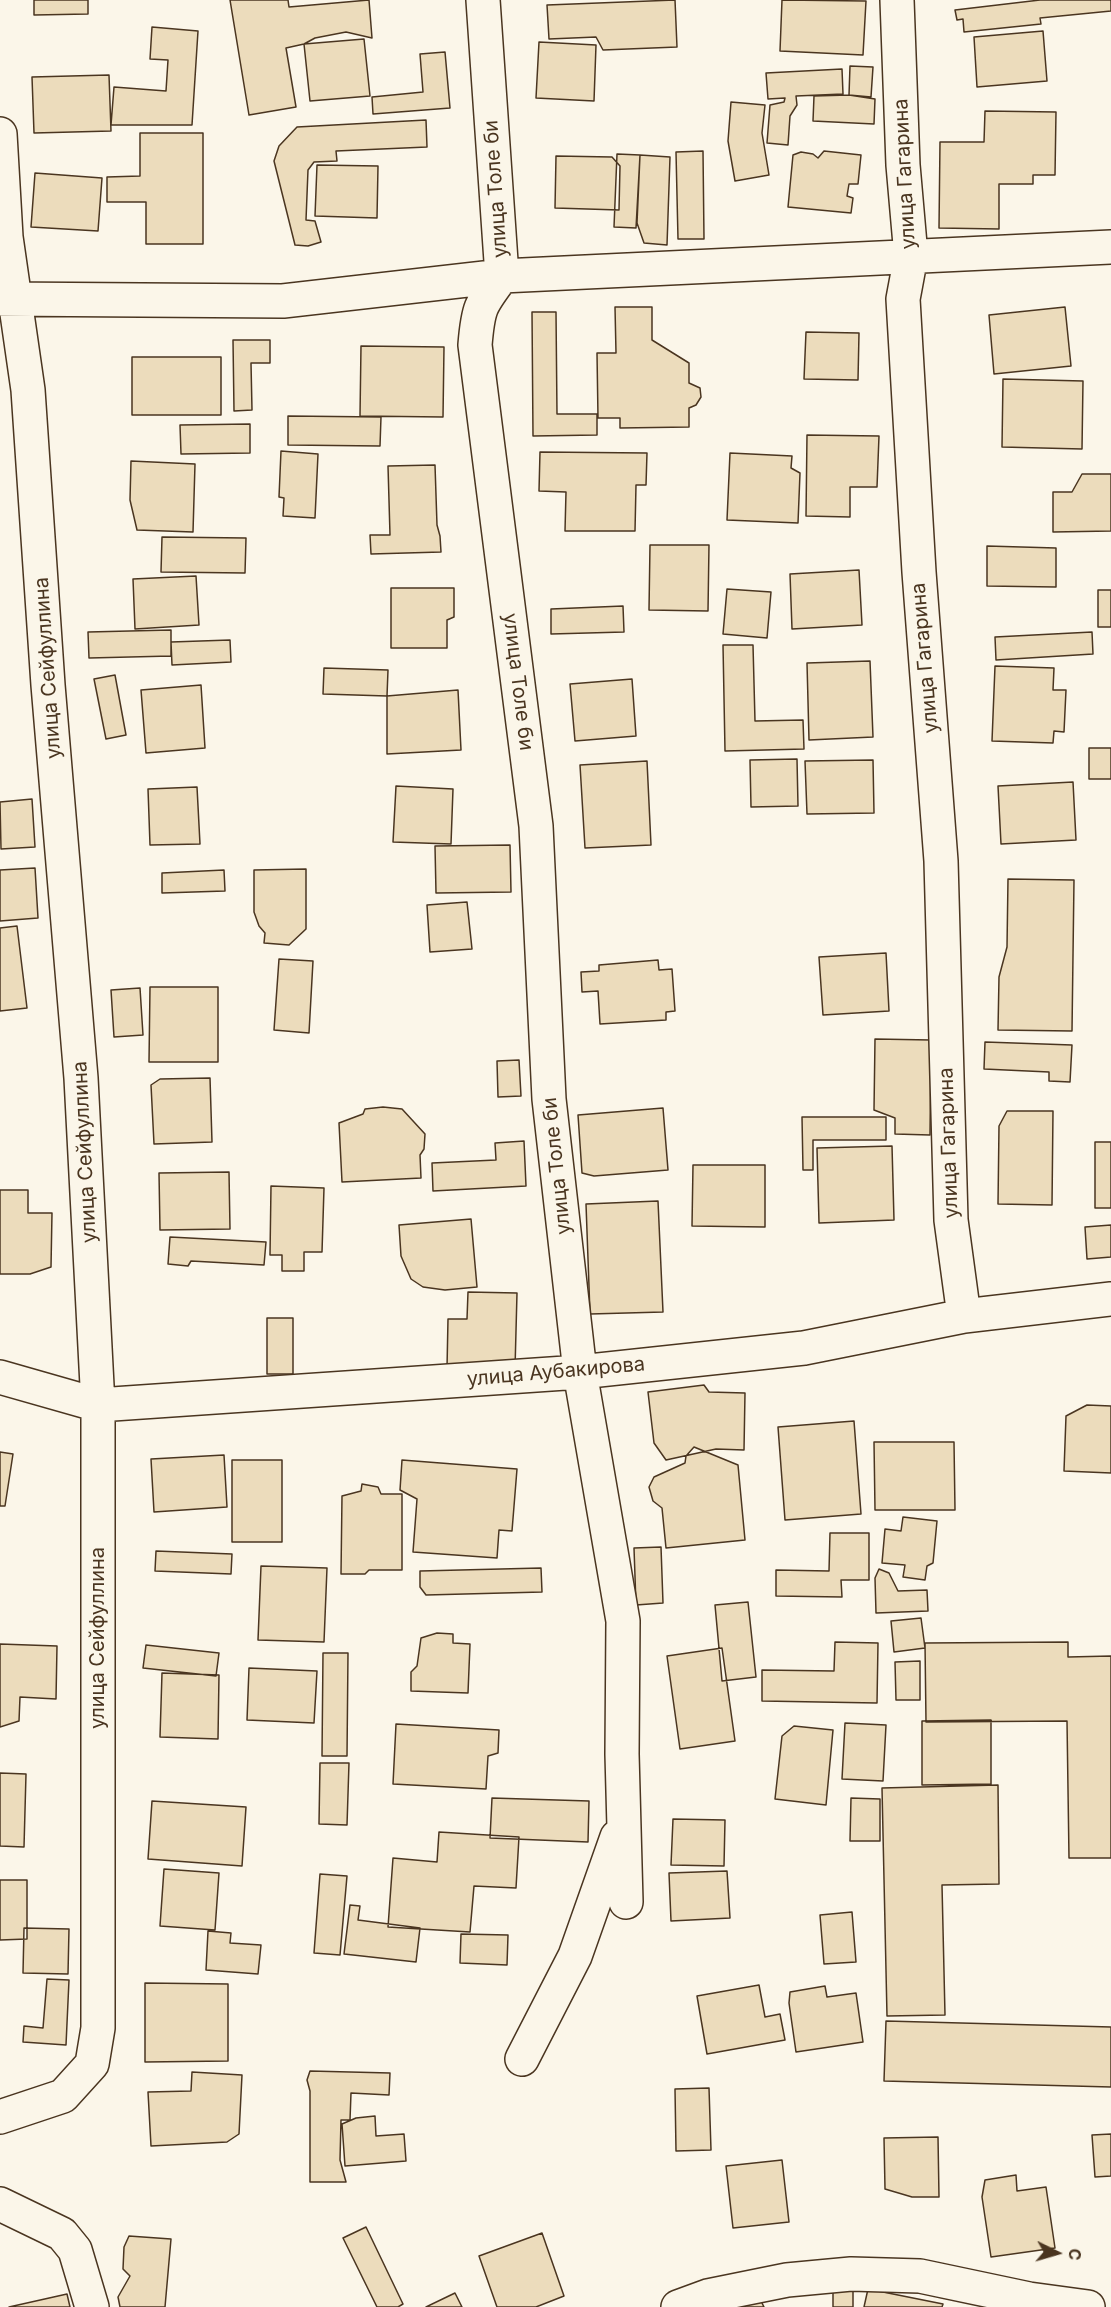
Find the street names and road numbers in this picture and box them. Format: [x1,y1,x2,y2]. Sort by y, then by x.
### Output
street label: улица Гагарина [889,98,921,250]
street label: улица Толе би [479,119,513,259]
street label: улица Сейфуллина [30,576,66,760]
street label: улица Гагарина [906,582,944,734]
street label: улица Толе би [498,612,538,752]
street label: улица Сейфуллина [68,1060,102,1244]
street label: улица Гагарина [934,1067,964,1219]
street label: улица Толе би [538,1096,576,1236]
street label: улица Аубакирова [466,1352,646,1392]
street label: улица Сейфуллина [86,1547,110,1729]

